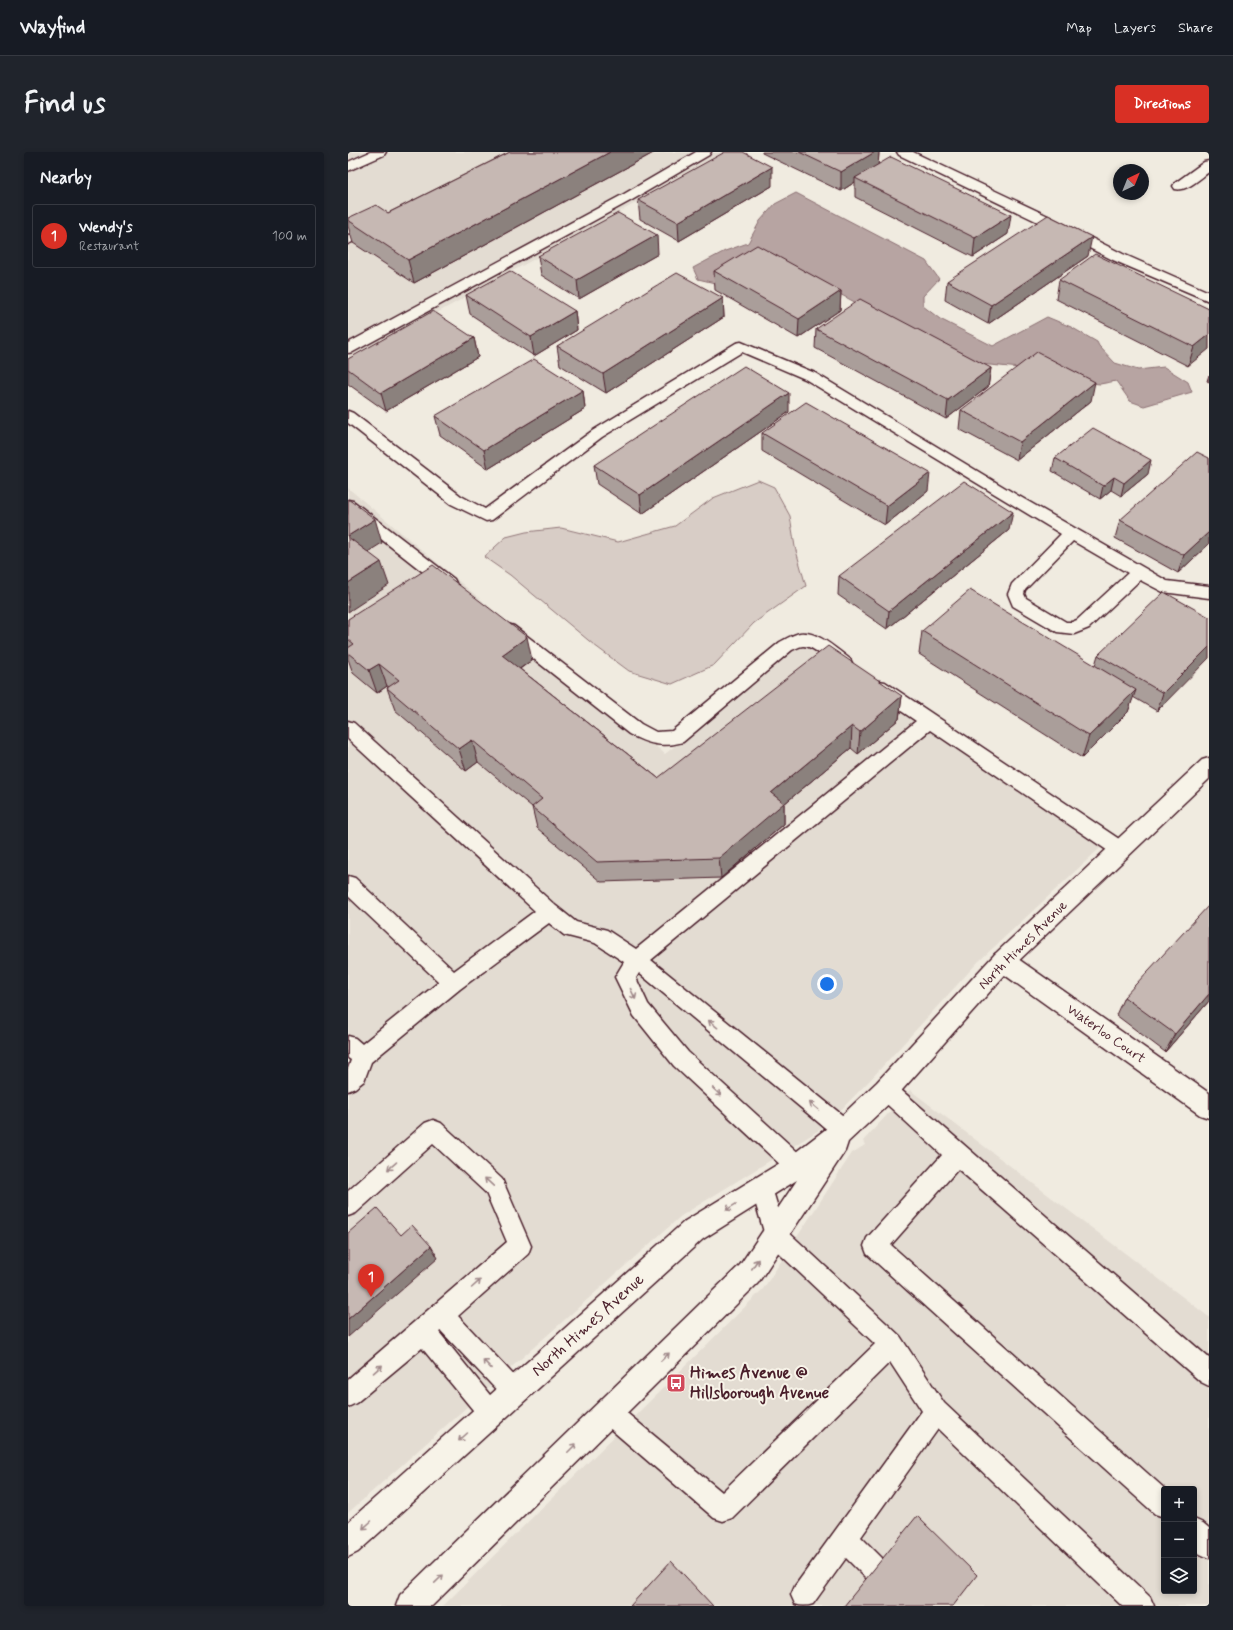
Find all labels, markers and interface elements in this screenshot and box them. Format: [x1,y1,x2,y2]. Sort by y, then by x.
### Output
text: Wayfind [20,15,85,40]
text: Map [1066,19,1092,37]
text: Layers [1114,19,1156,37]
text: Share [1178,19,1213,37]
button: Directions [1115,85,1209,123]
text: Find us [24,86,105,123]
north arrow [1113,164,1149,200]
text: Nearby [40,167,92,189]
text: Wendy's [79,218,133,238]
text: 1 [51,228,57,245]
text: 100 m [272,228,307,245]
text: Restaurant [79,238,139,255]
street label: North Himes Avenue [975,896,1072,993]
your location [817,974,837,994]
one-way arrow [630,987,637,999]
street label: Waterloo Court [1063,1000,1149,1068]
one-way arrow [707,1020,718,1029]
one-way arrow [712,1087,722,1097]
one-way arrow [808,1101,819,1110]
one-way arrow [387,1161,398,1170]
one-way arrow [484,1177,494,1186]
one-way arrow [725,1203,737,1211]
one-way arrow [752,1258,760,1270]
pin: 1 [358,1264,384,1297]
street label: North Himes Avenue [527,1268,649,1382]
one-way arrow [471,1280,481,1289]
one-way arrow [660,1352,670,1362]
one-way arrow [482,1359,492,1369]
place label: Himes Avenue @ Hillsborough Avenue [690,1362,829,1405]
one-way arrow [372,1365,383,1374]
bus stop icon: Himes Avenue @ Hillsborough Avenue [665,1372,687,1394]
one-way arrow [458,1433,468,1442]
one-way arrow [567,1444,577,1453]
map controls [1161,1486,1197,1594]
button: + [1161,1486,1197,1522]
one-way arrow [362,1520,372,1529]
button: − [1161,1522,1197,1558]
button: layers [1161,1558,1197,1594]
one-way arrow [434,1574,444,1584]

